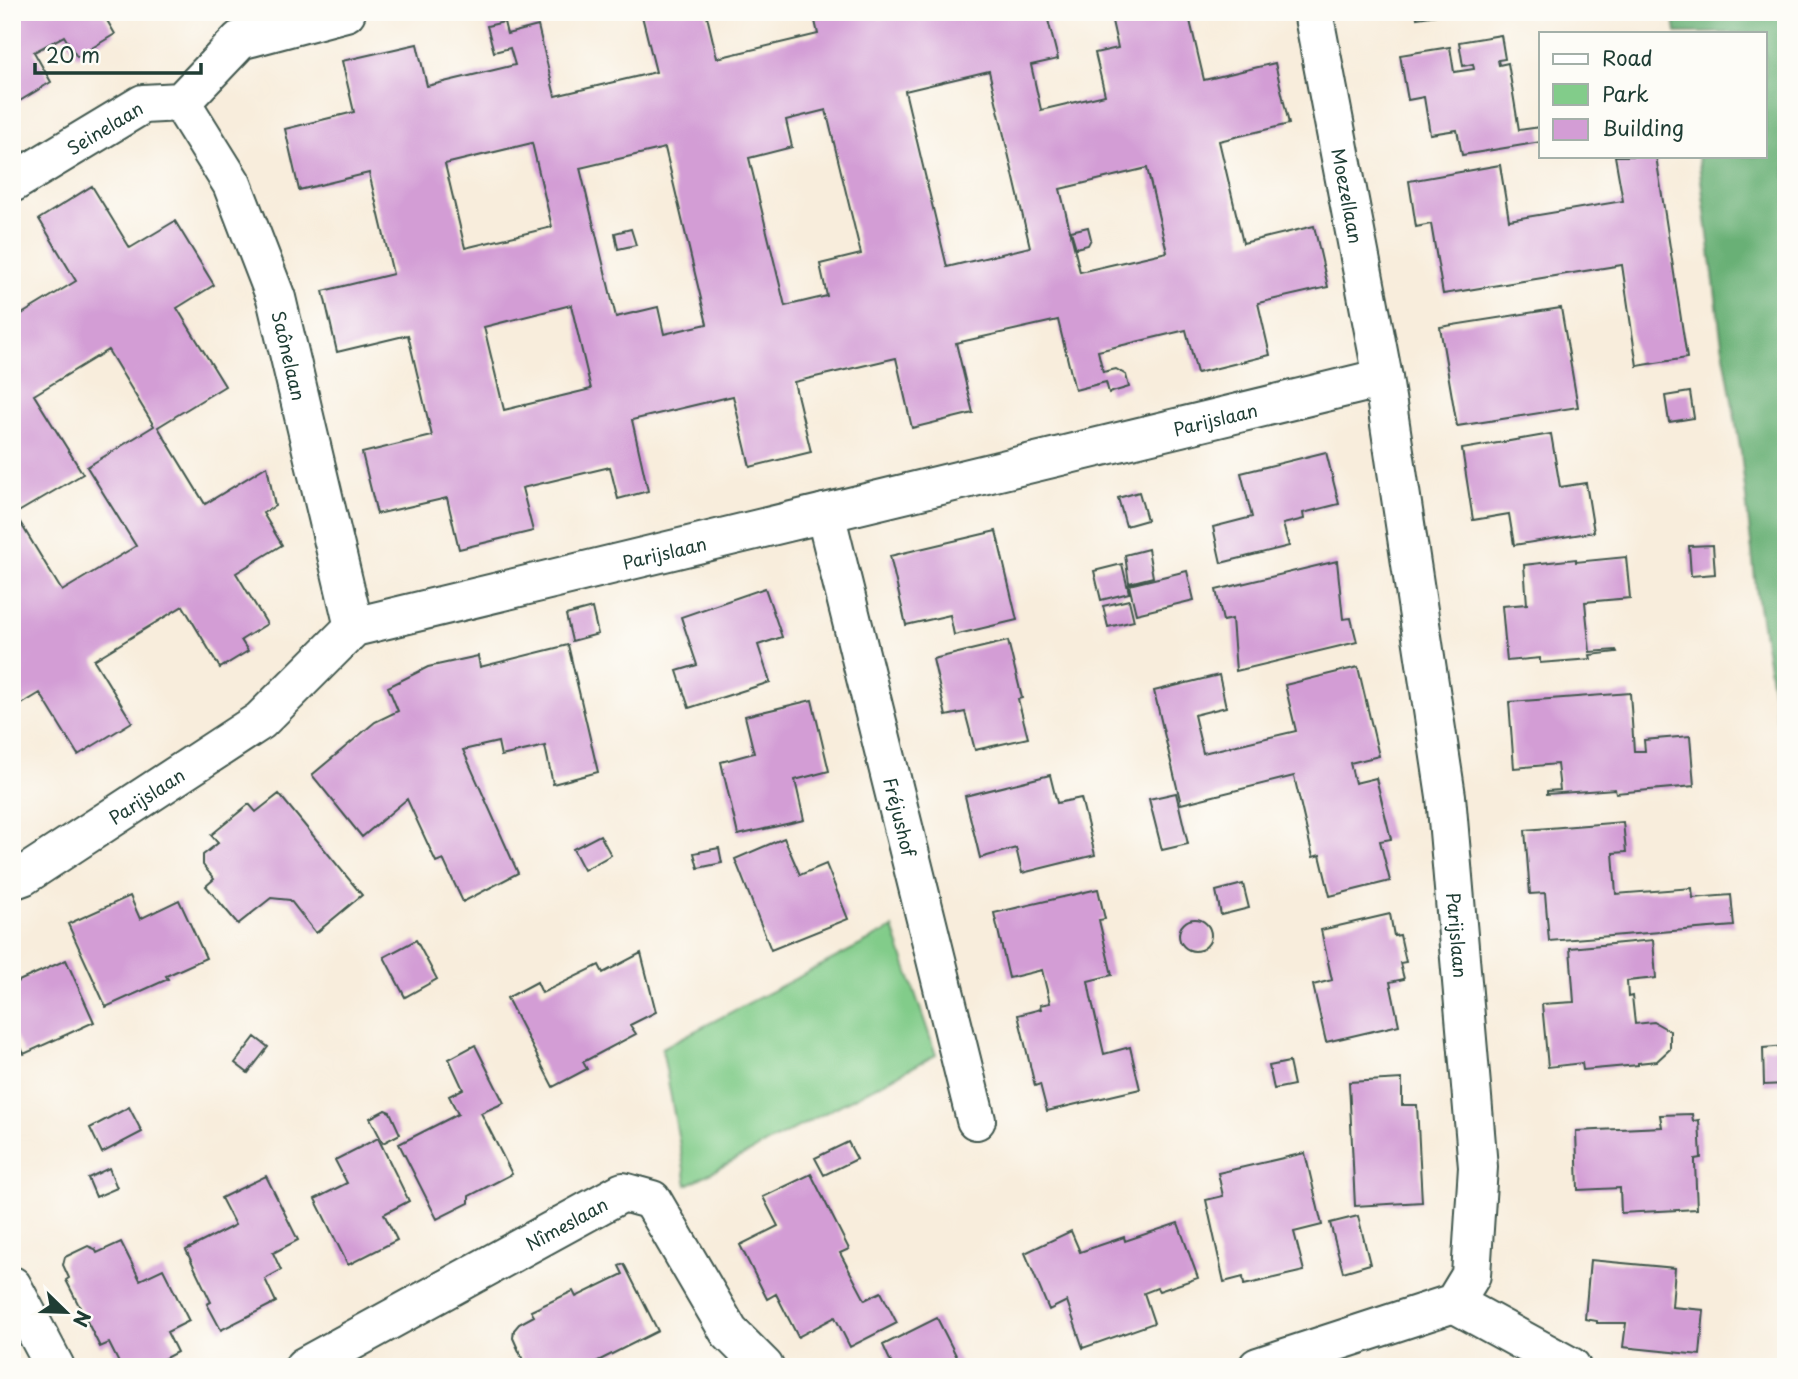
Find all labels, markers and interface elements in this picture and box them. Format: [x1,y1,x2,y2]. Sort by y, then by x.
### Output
scale bar [35,32,201,76]
legend [1539,32,1766,158]
text: 20 m [46,38,100,70]
text: Road [1602,41,1653,73]
text: Park [1602,77,1649,109]
street label: Seinelaan [61,94,148,161]
text: Building [1602,111,1684,143]
street label: Moezellaan [1326,146,1370,246]
street label: Saônelaan [266,308,313,403]
street label: Parijslaan [1170,395,1260,442]
street label: Parijslaan [619,529,709,575]
street label: Parijslaan [103,761,190,830]
street label: Fréjushof [878,774,924,861]
street label: Parijslaan [1441,891,1475,979]
street label: Nîmeslaan [520,1190,612,1257]
north arrow [32,1278,102,1348]
text: N [67,1307,98,1331]

